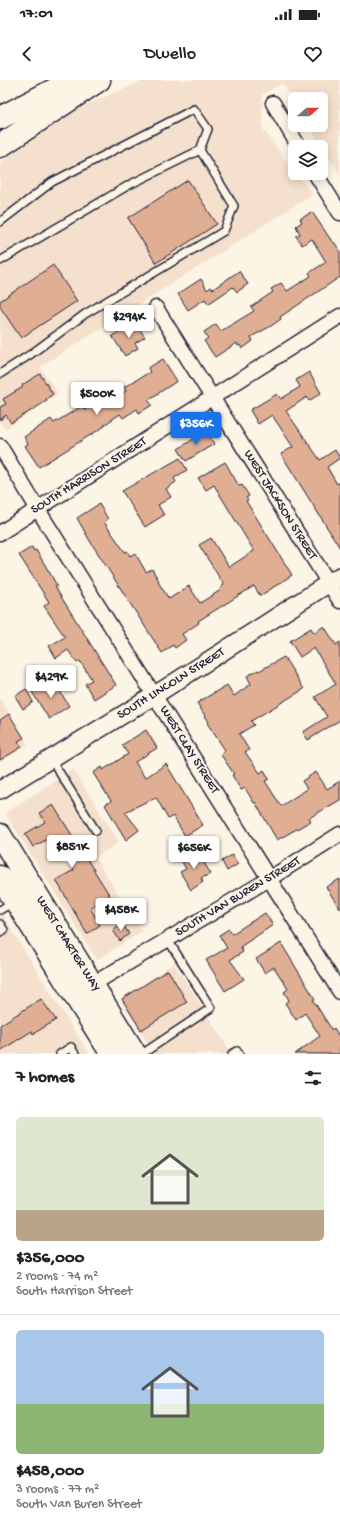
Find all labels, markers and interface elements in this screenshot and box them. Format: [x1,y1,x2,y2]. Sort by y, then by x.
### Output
text: 17:01 [20,5,53,23]
icon: back [16,43,38,65]
icon: heart [302,43,324,65]
text: Dwello [144,44,196,65]
north arrow [288,92,328,132]
map controls [288,92,328,180]
button: layers [288,140,328,180]
pin: $294K [101,305,157,339]
text: $294K [113,310,145,325]
pin: $500K [69,382,125,416]
text: $500K [80,387,114,402]
pin: $356K [168,412,224,446]
text: $356K [179,417,213,432]
street label: SOUTH HARRISON STREET [29,434,150,518]
street label: WEST JACKSON STREET [240,447,320,563]
street label: SOUTH LINCOLN STREET [115,644,228,723]
pin: $429K [23,665,79,699]
text: $429K [35,670,67,685]
street label: WEST CLAY STREET [156,703,223,798]
pin: $851K [44,835,100,869]
pin: $656K [166,836,222,870]
text: $851K [56,840,88,855]
text: $656K [177,841,211,856]
street label: SOUTH VAN BUREN STREET [173,853,304,940]
street label: WEST CHARTER WAY [33,893,103,995]
pin: $458K [93,898,149,932]
text: $458K [104,903,138,918]
icon: filters [302,1067,324,1089]
text: 7 homes [16,1068,74,1088]
icon: home [134,1143,206,1215]
text: $356,000 [16,1249,84,1269]
text: 2 rooms · 74 m² [16,1269,98,1284]
text: South Harrison Street [16,1284,132,1299]
icon: home [134,1356,206,1428]
text: $458,000 [16,1462,84,1482]
text: 3 rooms · 77 m² [16,1482,99,1497]
text: South Van Buren Street [16,1497,142,1512]

